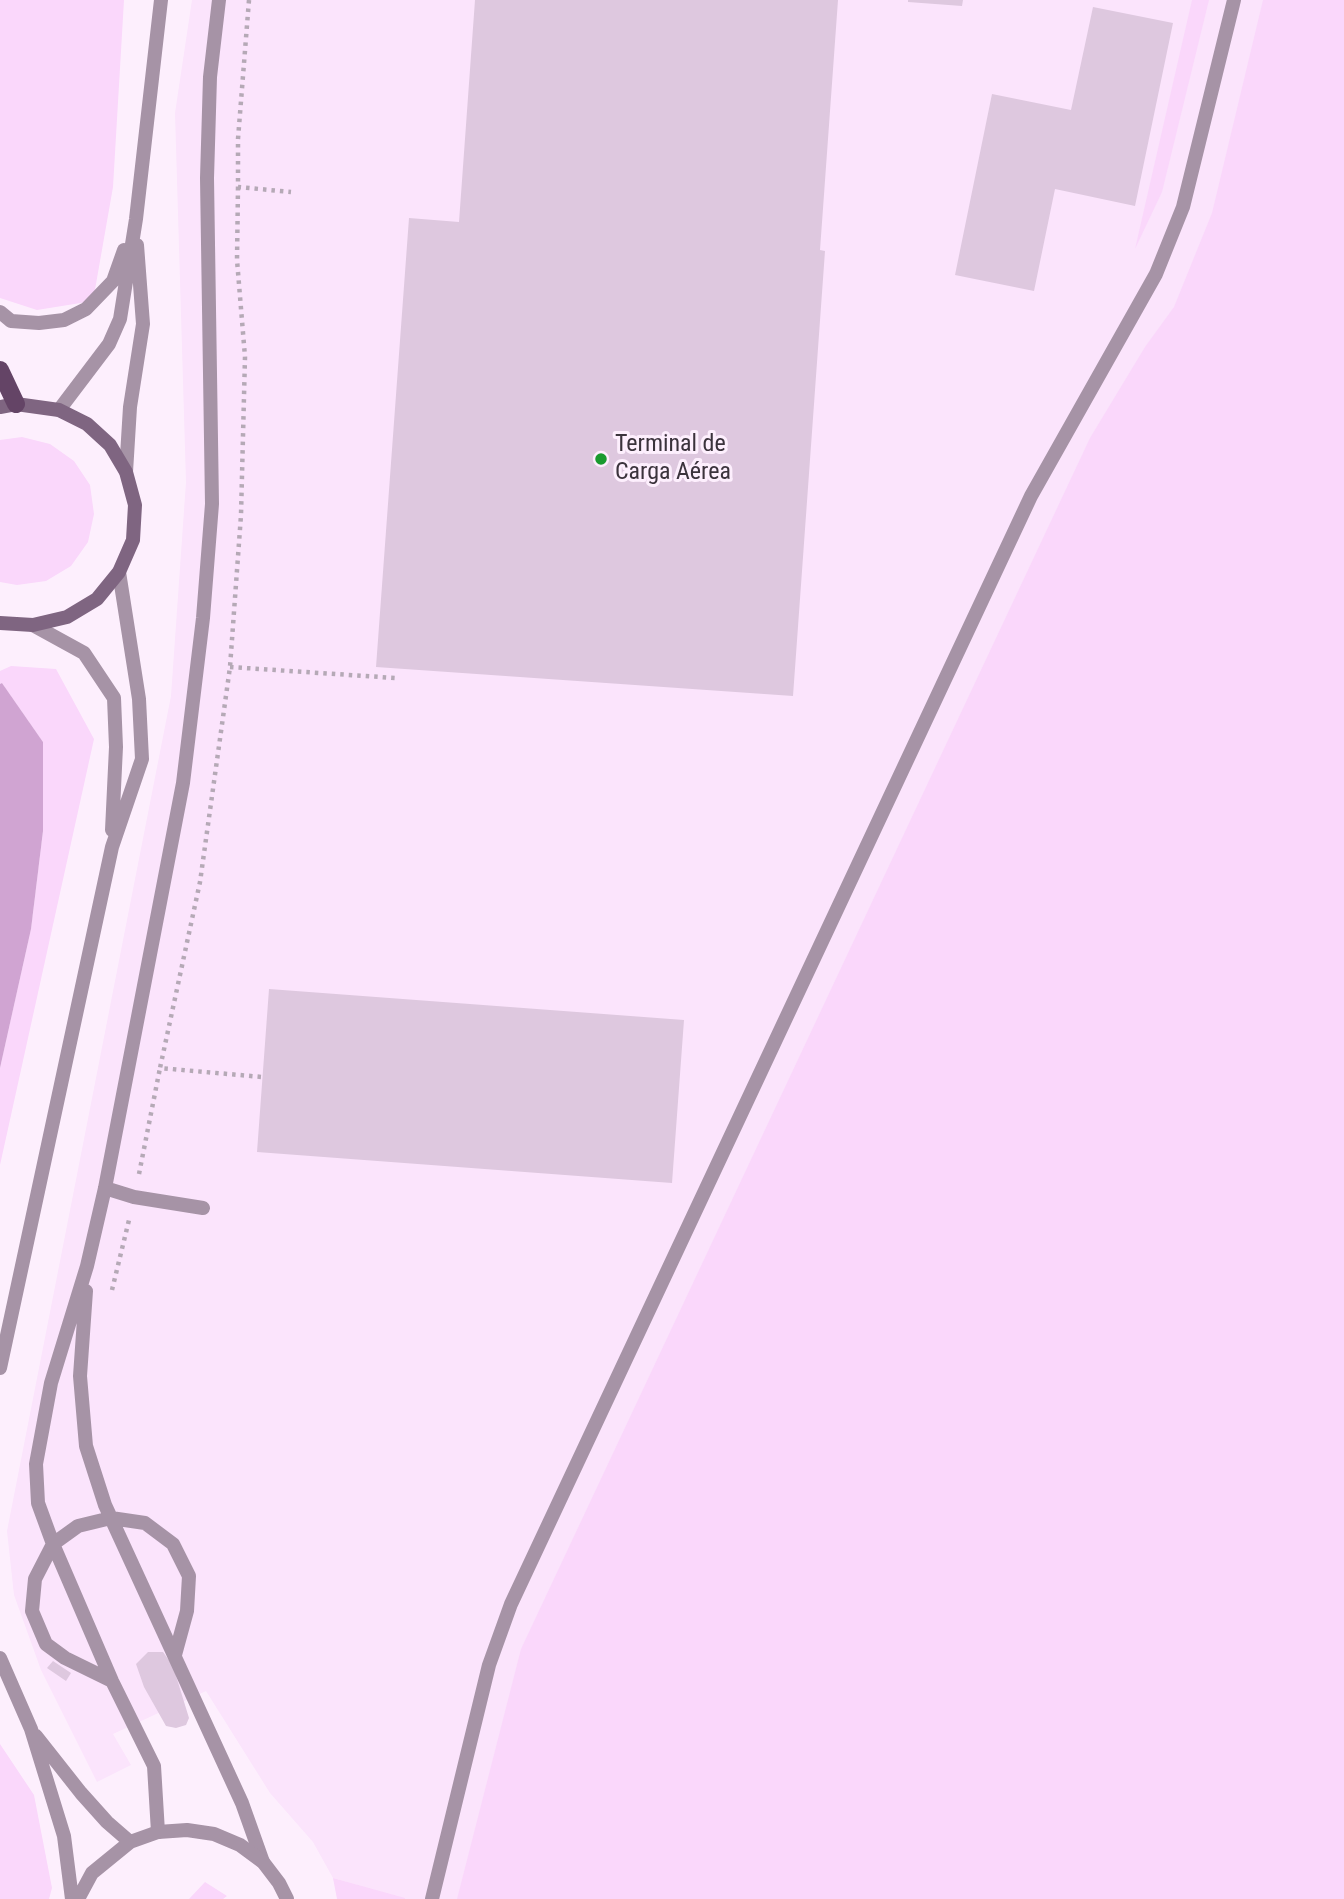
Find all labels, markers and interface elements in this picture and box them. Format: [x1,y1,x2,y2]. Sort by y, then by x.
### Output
place label: Terminal de Carga Aérea [615,431,731,487]
marker: Terminal de Carga Aérea [593,451,609,467]

